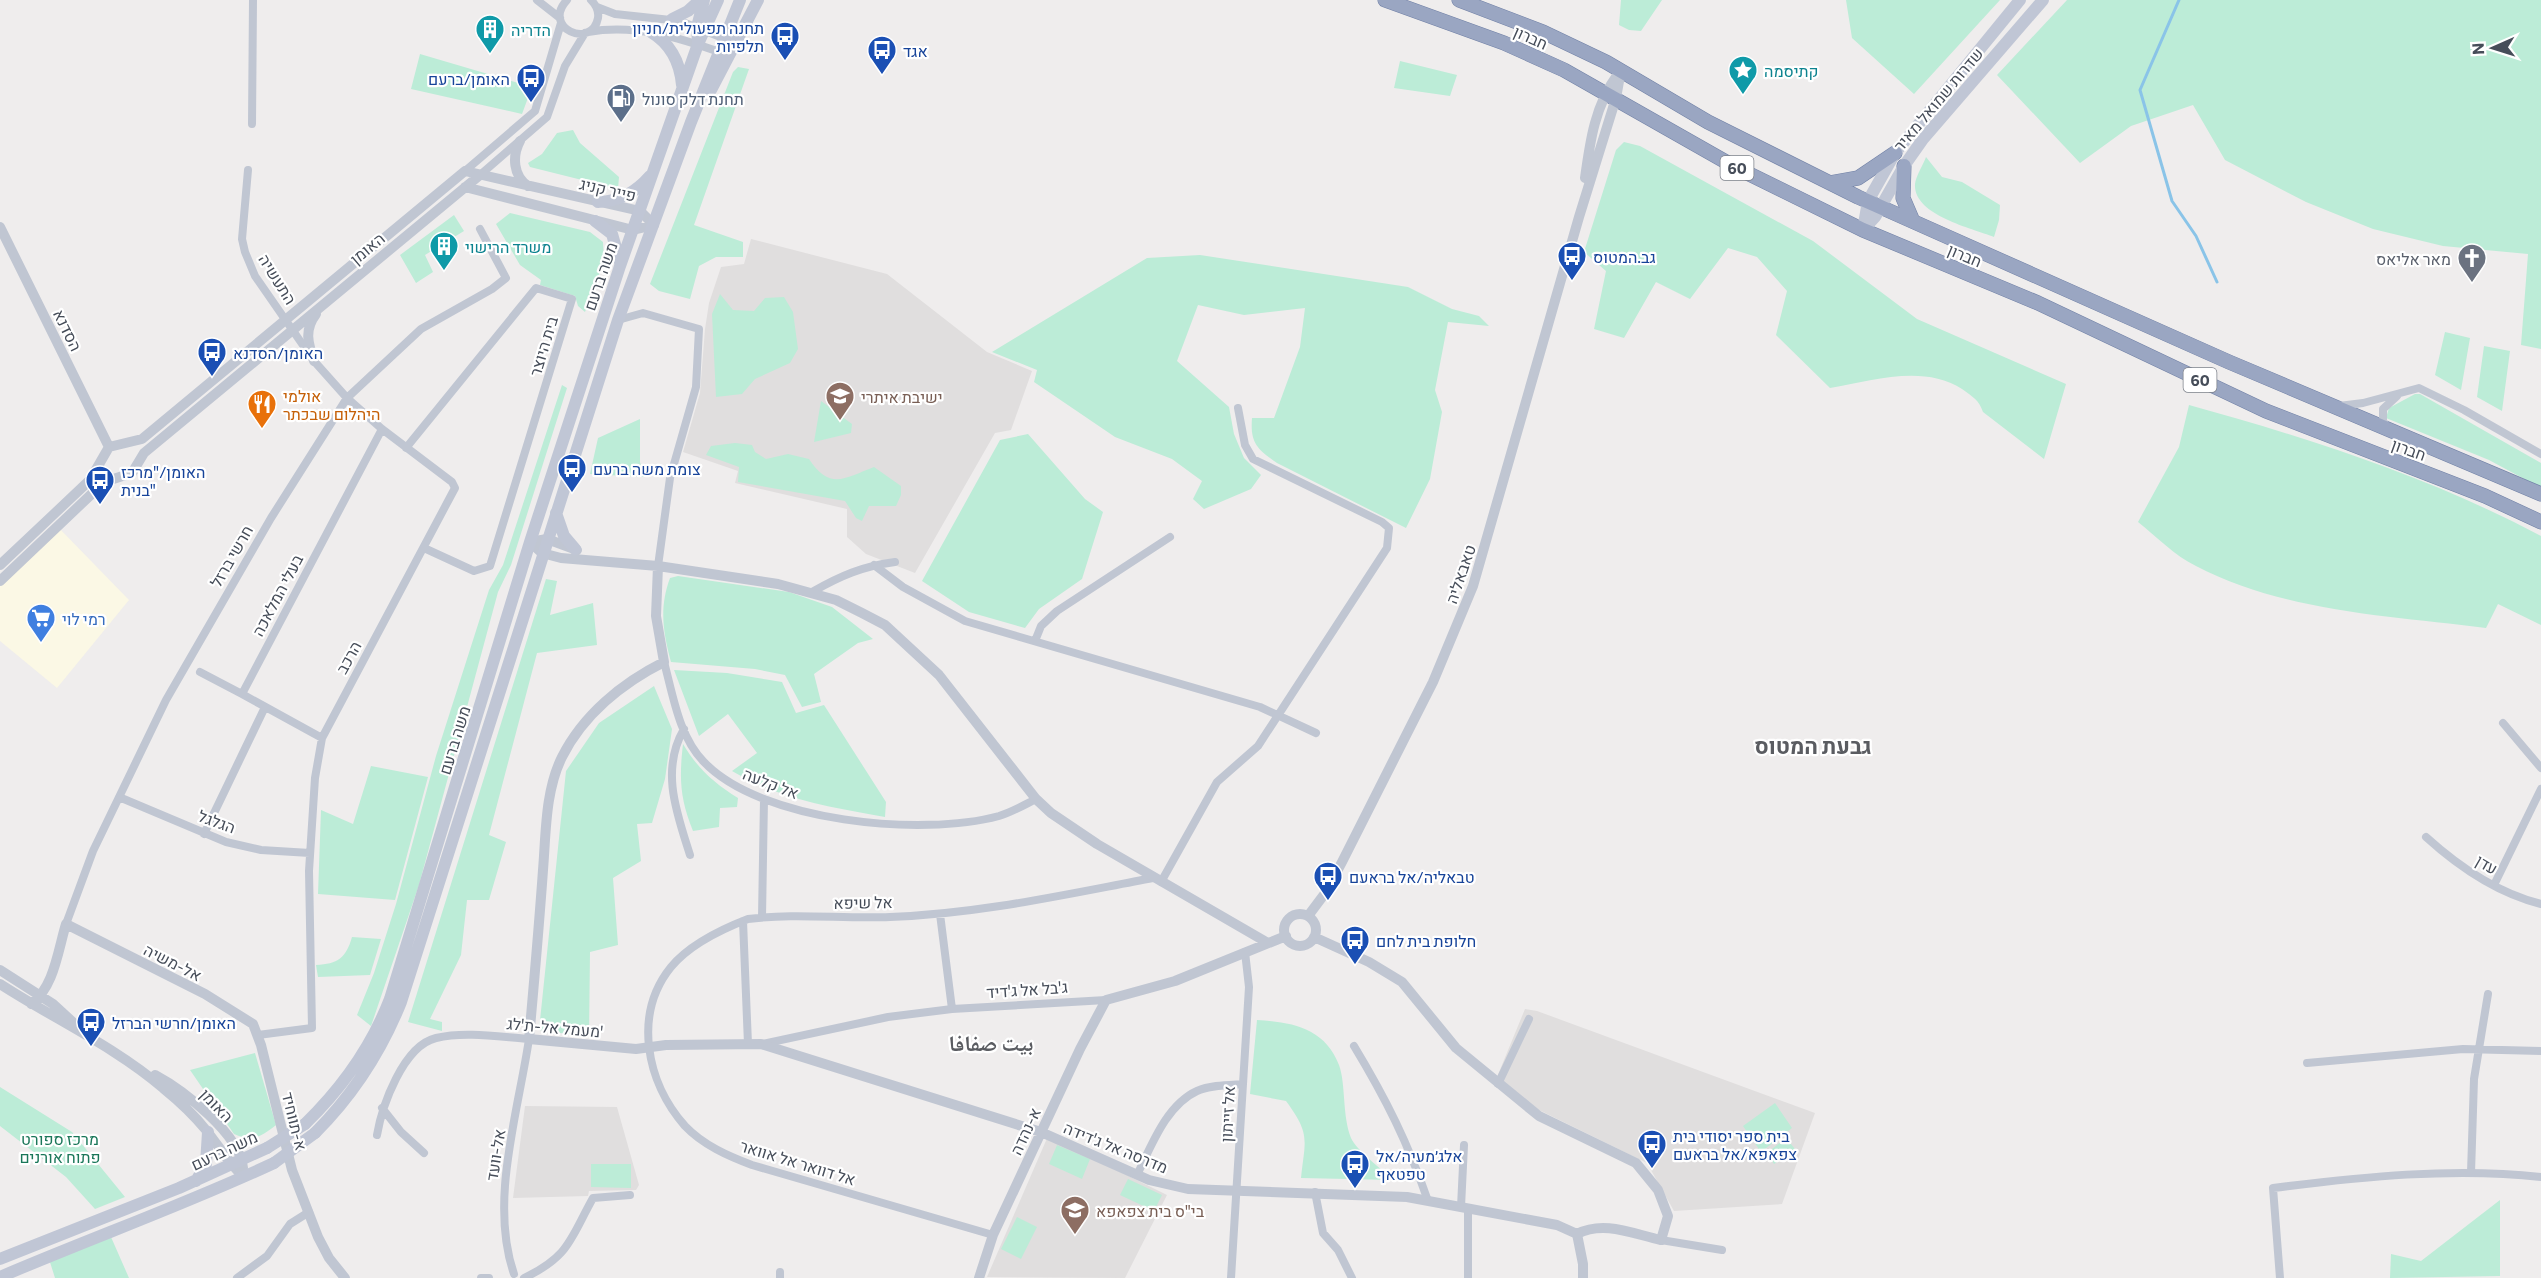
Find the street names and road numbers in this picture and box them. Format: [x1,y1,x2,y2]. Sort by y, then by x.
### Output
street label: חברון [1511,21,1551,53]
street label: שדרות שמואל מאיר [1889,44,1987,154]
road number: 60 [1720,156,1754,180]
street label: פייר קניג [578,173,638,205]
street label: האומן [346,228,388,268]
street label: משה ברעם [579,239,621,313]
street label: חברון [1945,239,1985,271]
street label: התעשיה [255,250,301,308]
street label: הסדנא [50,306,86,354]
street label: בית היוצר [525,313,561,378]
road number: 60 [2184,368,2216,392]
street label: חברון [2389,434,2429,464]
street label: חרשי ברזל [206,522,256,590]
street label: טאבאליה [1441,542,1479,606]
street label: בעלי המלאכה [248,550,307,639]
street label: הרכב [331,637,365,677]
street label: משה ברעם [435,703,473,777]
street label: אל קלעה [740,764,802,802]
street label: הגלגל [196,806,238,836]
street label: עדן [2473,850,2501,878]
street label: אל שיפא [833,892,893,912]
street label: אל-משיה [141,939,205,985]
street label: ג'בל אל ג'דיד [986,977,1068,1001]
street label: מעמל אל-ת'לג' [506,1013,604,1041]
street label: האומן [197,1084,237,1126]
street label: אל זייתון [1216,1085,1238,1143]
street label: א-תווחיד [279,1090,311,1152]
street label: א-נהדה [1006,1104,1044,1158]
street label: מדרסה אל ג'דידה [1061,1117,1171,1177]
street label: משה ברעם [188,1126,260,1174]
street label: אל-וועד [482,1128,508,1182]
street label: אל דוואר אל אוואר [738,1135,858,1189]

